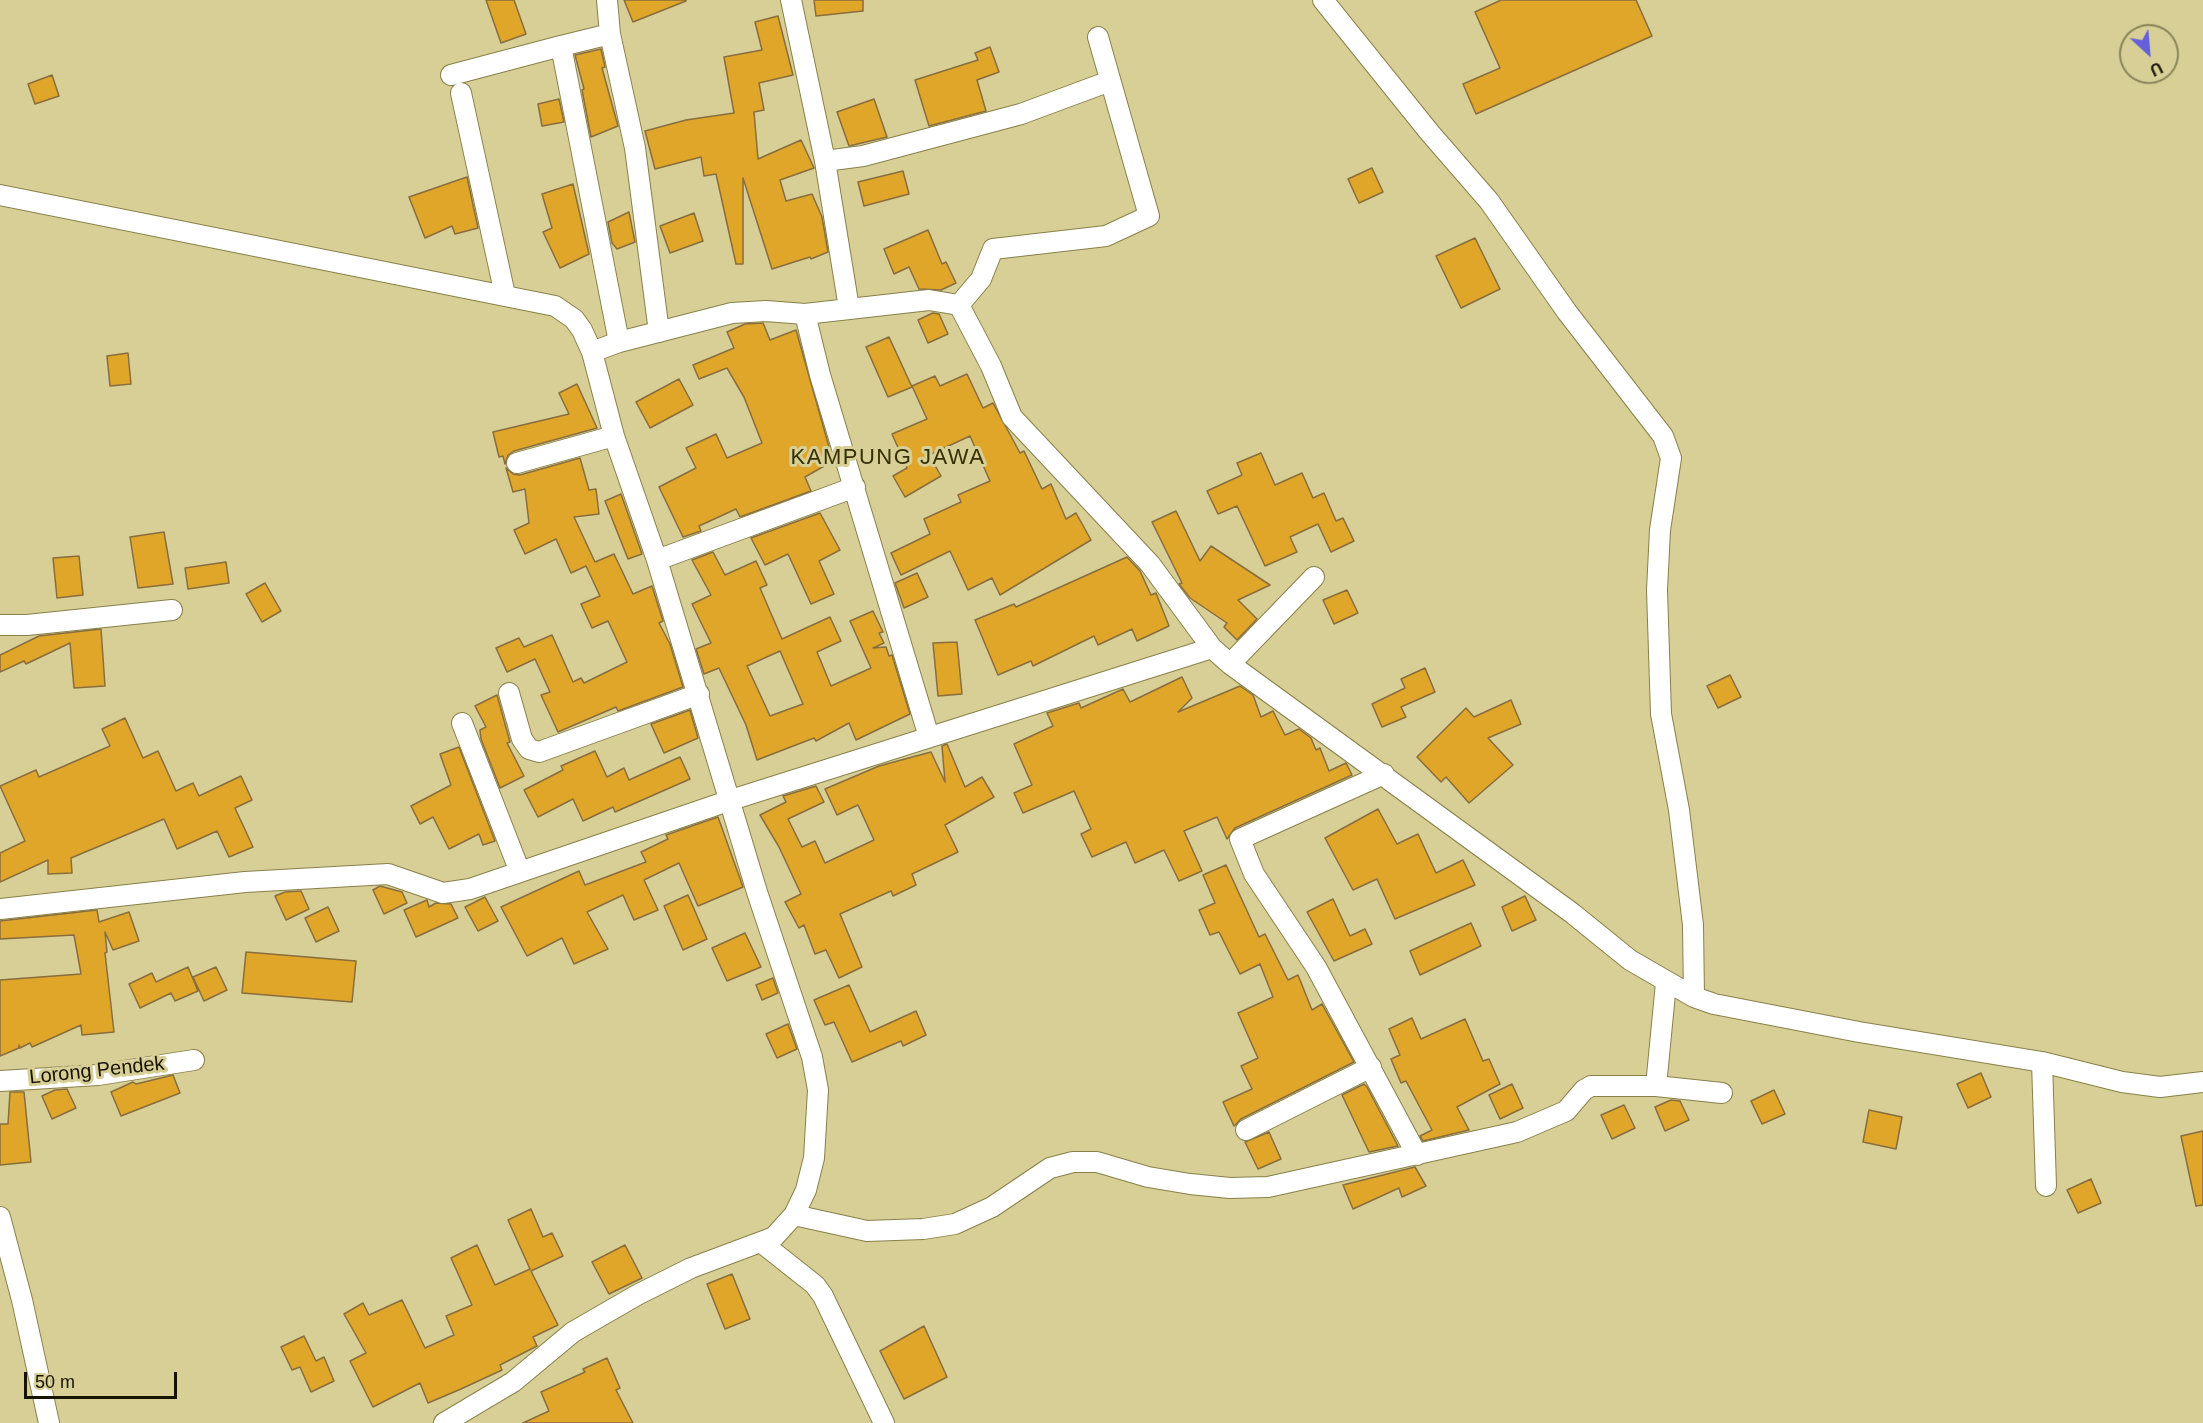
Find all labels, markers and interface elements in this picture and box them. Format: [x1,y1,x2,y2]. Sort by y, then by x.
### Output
north arrow [2119,24,2179,84]
text: U [2147,59,2165,79]
district label: KAMPUNG JAWA [791,445,985,471]
street label: Lorong Pendek [28,1052,166,1090]
scale bar [27,1360,180,1398]
text: 50 m [35,1372,75,1392]

